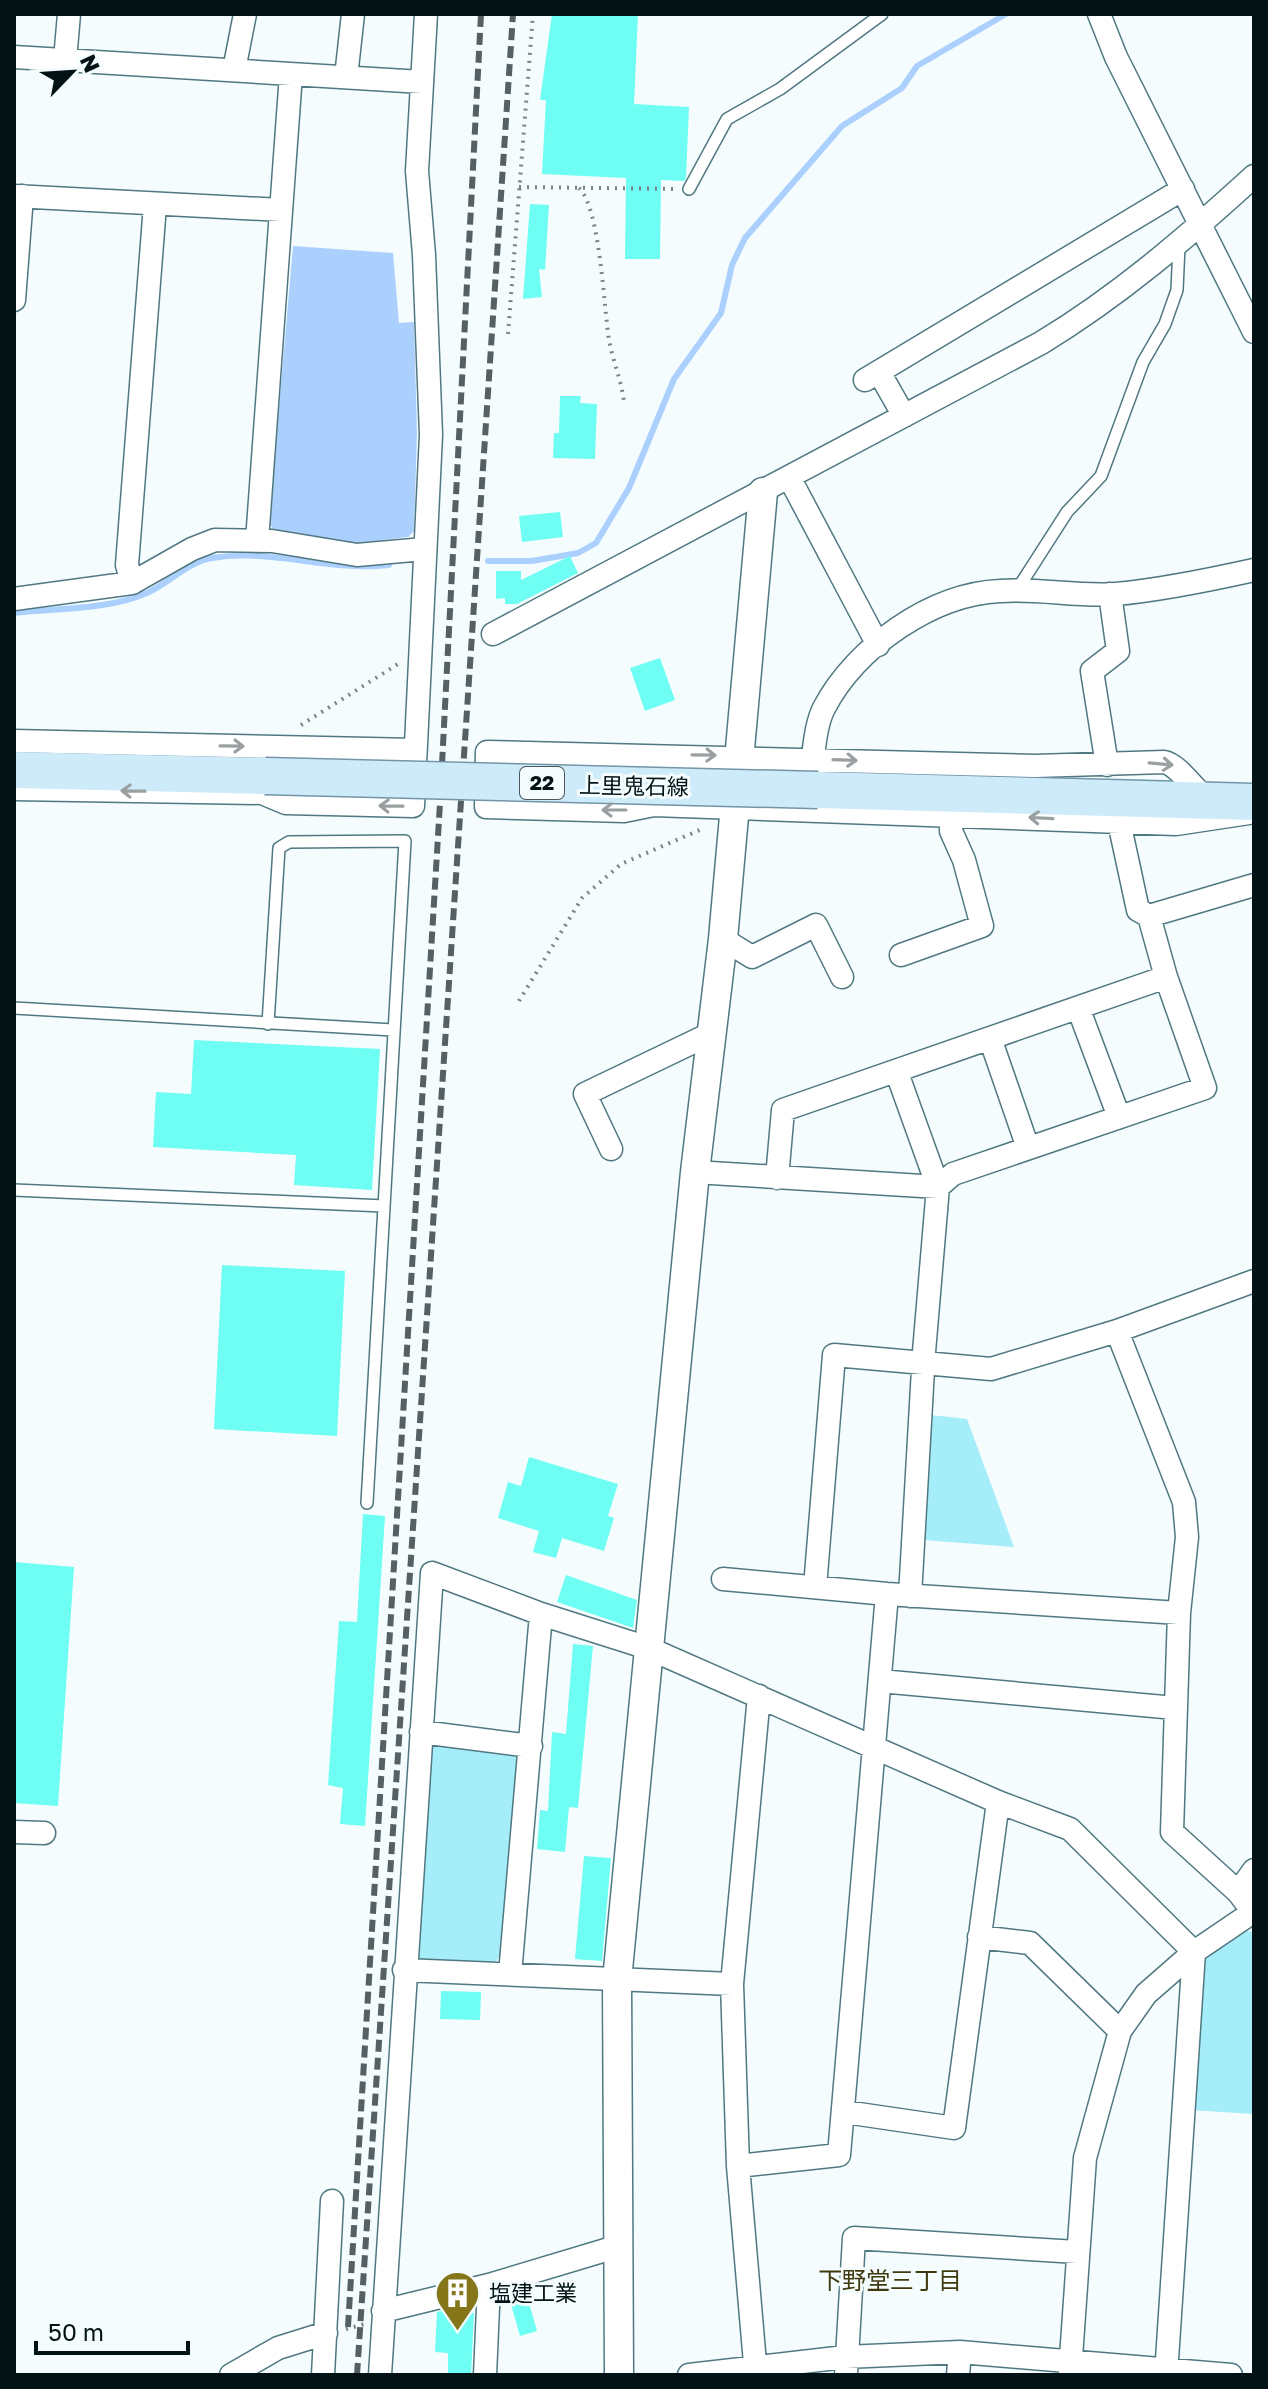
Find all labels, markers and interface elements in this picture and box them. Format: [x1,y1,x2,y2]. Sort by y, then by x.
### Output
north arrow [32,32,112,112]
text: N [75,50,106,77]
one-way arrow [218,739,245,754]
one-way arrow [690,747,717,763]
one-way arrow [831,753,858,768]
one-way arrow [1147,757,1173,772]
road number: 22 [520,767,564,799]
street label: 上里鬼石線 [579,771,689,800]
one-way arrow [120,783,147,799]
one-way arrow [378,798,405,813]
one-way arrow [601,802,628,818]
one-way arrow [1028,811,1055,826]
district label: 下野堂三丁目 [818,2265,962,2294]
building icon: 塩建工業 [434,2269,482,2332]
place label: 塩建工業 [489,2279,577,2306]
scale bar [36,2305,188,2355]
text: 50 m [48,2317,104,2346]

